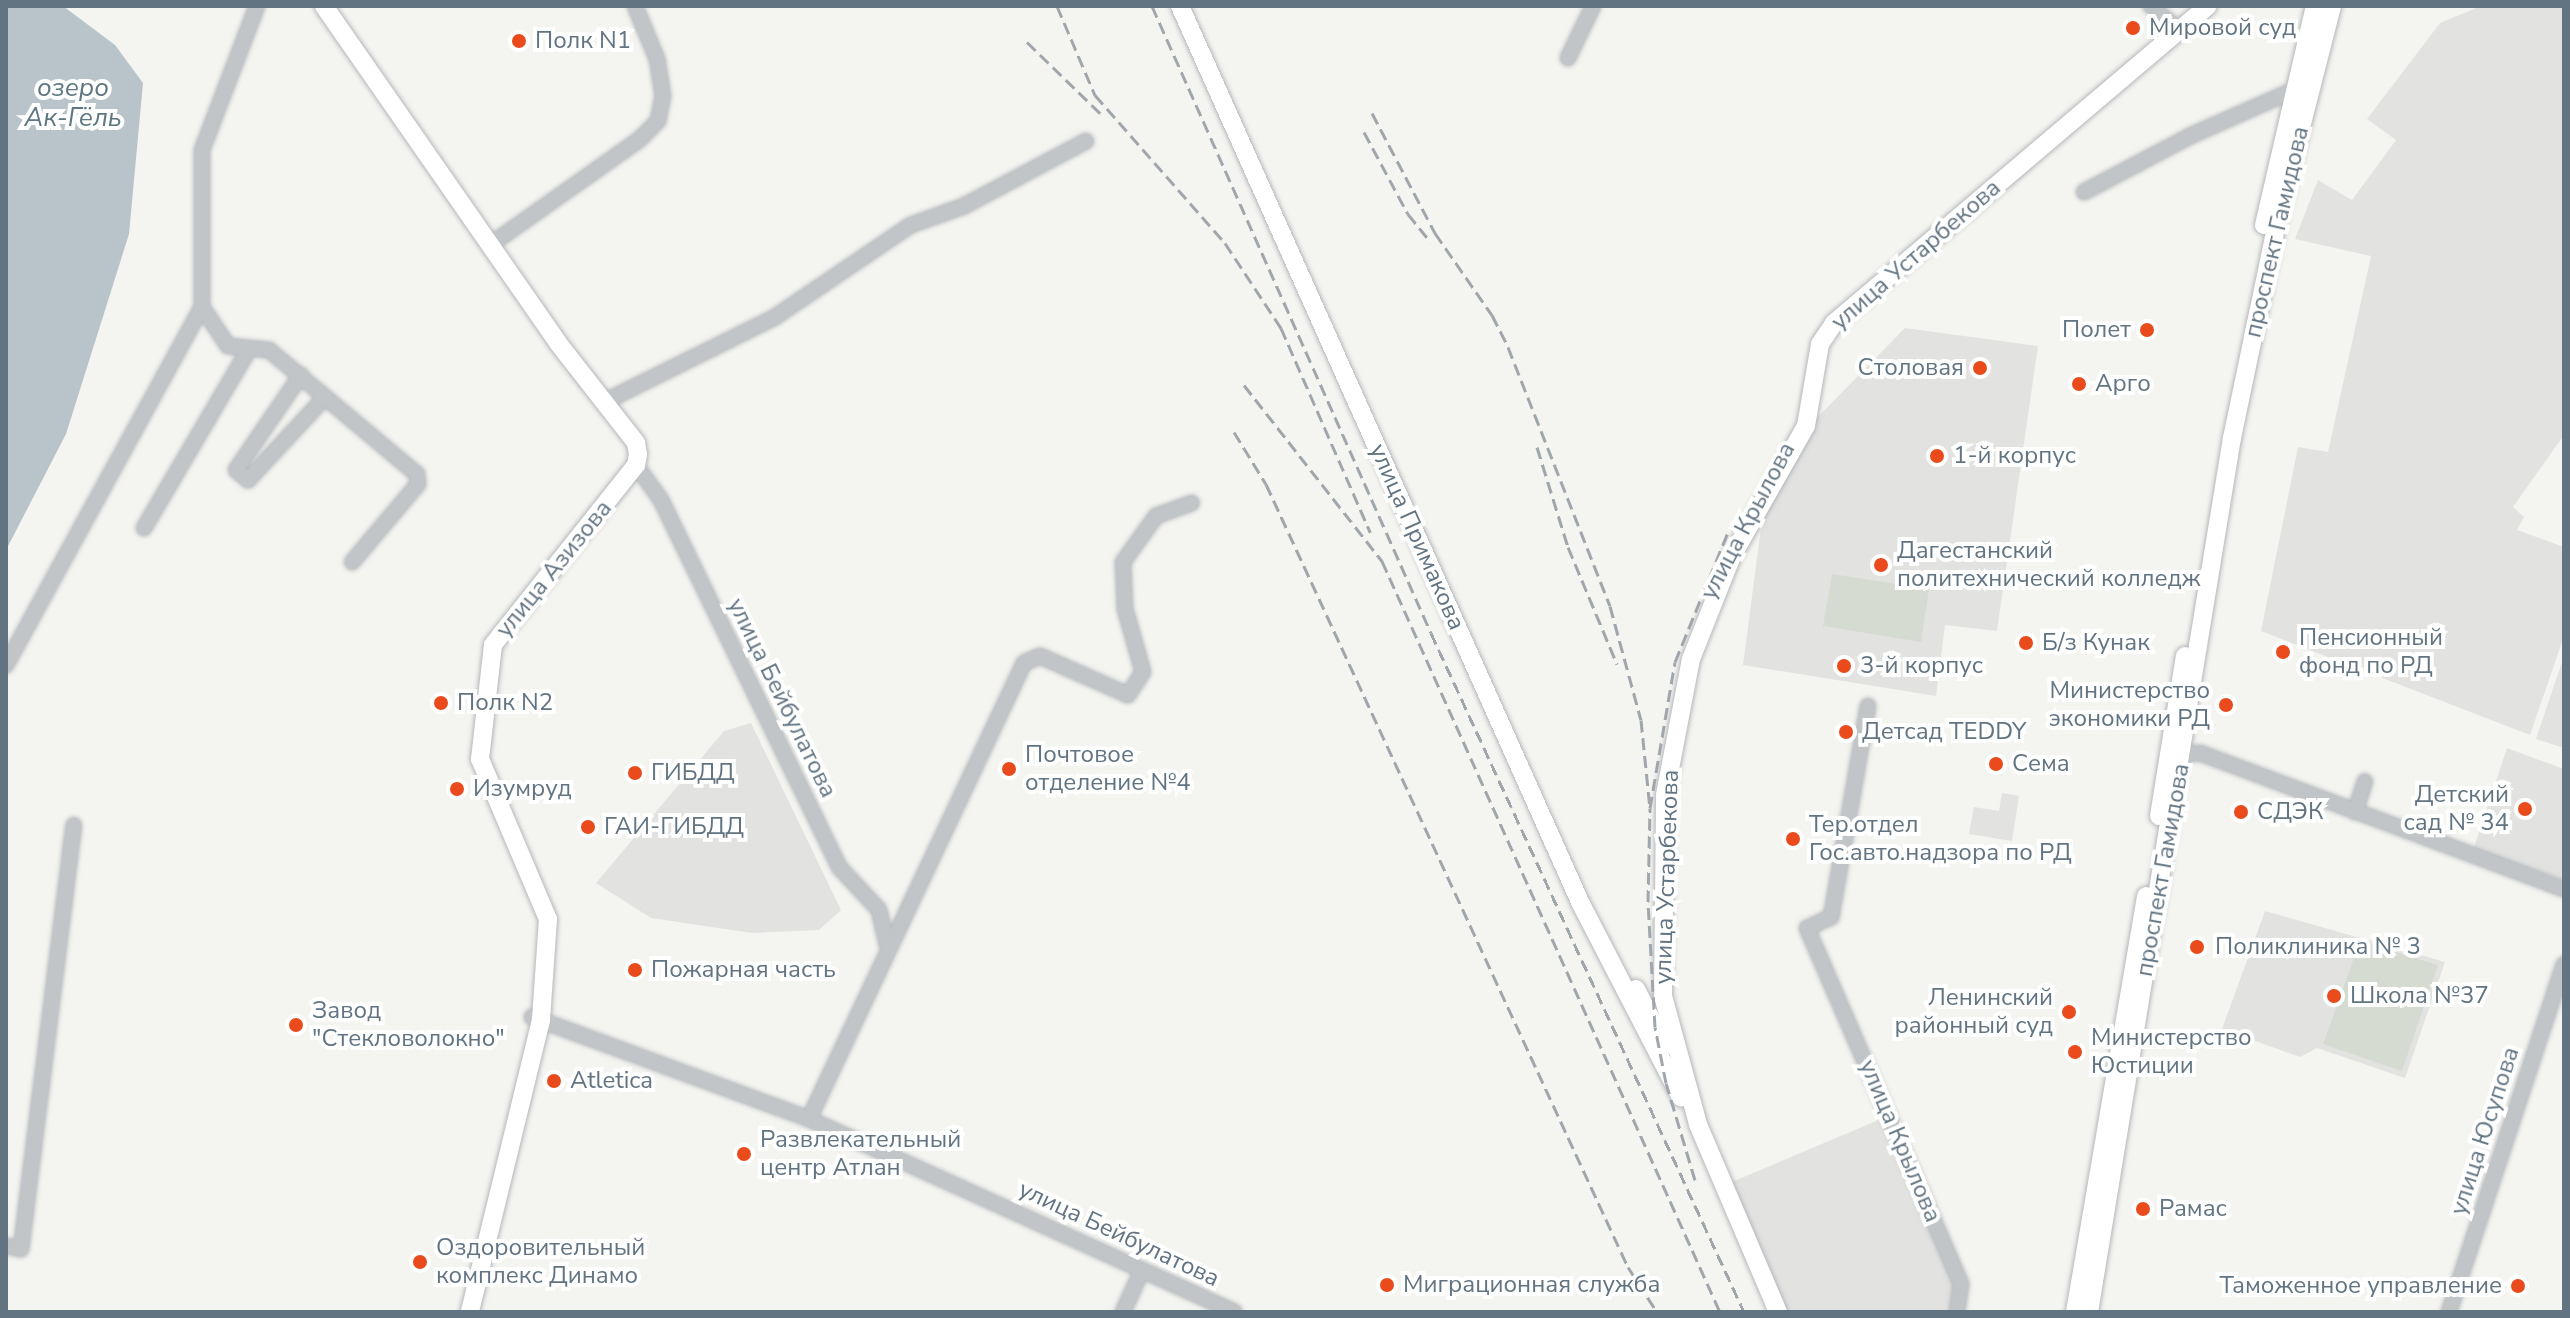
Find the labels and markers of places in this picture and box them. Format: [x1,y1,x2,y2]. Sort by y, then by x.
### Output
place label: Мировой суд [2149,14,2296,42]
marker: Мировой суд [2124,19,2142,37]
place label: Полк N1 [535,27,631,55]
marker: Полк N1 [510,32,528,50]
place label: Полет [2062,316,2131,344]
marker: Полет [2138,321,2156,339]
place label: Столовая [1858,354,1964,382]
marker: Столовая [1971,359,1989,377]
place label: Арго [2095,370,2151,398]
marker: Арго [2070,375,2088,393]
place label: 1-й корпус [1953,442,2076,470]
marker: 1-й корпус [1928,447,1946,465]
place label: Дагестанский политехнический колледж [1897,537,2200,593]
marker: Дагестанский политехнический колледж [1872,556,1890,574]
place label: Пенсионный фонд по РД [2299,624,2443,680]
place label: Б/з Кунак [2042,629,2150,657]
marker: Б/з Кунак [2017,634,2035,652]
marker: Пенсионный фонд по РД [2274,643,2292,661]
place label: 3-й корпус [1860,652,1983,680]
marker: 3-й корпус [1835,657,1853,675]
place label: Министерство экономики РД [2049,677,2210,733]
place label: Полк N2 [457,689,553,717]
marker: Полк N2 [432,694,450,712]
marker: Министерство экономики РД [2217,696,2235,714]
place label: Детсад TEDDY [1862,718,2026,746]
marker: Детсад TEDDY [1837,723,1855,741]
place label: Почтовое отделение №4 [1025,741,1191,797]
place label: Сема [2012,750,2070,778]
marker: Сема [1987,755,2005,773]
place label: ГИБДД [651,759,735,787]
marker: Почтовое отделение №4 [1000,760,1018,778]
marker: ГИБДД [626,764,644,782]
place label: Изумруд [473,775,572,803]
marker: Изумруд [448,780,466,798]
place label: Детский сад № 34 [2403,781,2509,837]
place label: СДЭК [2257,798,2323,826]
marker: Детский сад № 34 [2516,800,2534,818]
marker: СДЭК [2232,803,2250,821]
place label: Тер.отдел Гос.авто.надзора по РД [1809,811,2072,867]
place label: ГАИ-ГИБДД [604,813,744,841]
marker: ГАИ-ГИБДД [579,818,597,836]
marker: Тер.отдел Гос.авто.надзора по РД [1784,830,1802,848]
place label: Поликлиника № 3 [2215,933,2421,961]
marker: Поликлиника № 3 [2186,936,2208,958]
place label: Пожарная часть [651,956,836,984]
marker: Пожарная часть [626,961,644,979]
place label: Школа №37 [2350,982,2489,1010]
place label: Ленинский районный суд [1895,984,2053,1040]
marker: Школа №37 [2325,987,2343,1005]
place label: Завод "Стекловолокно" [312,997,505,1053]
marker: Ленинский районный суд [2060,1003,2078,1021]
marker: Завод "Стекловолокно" [287,1016,305,1034]
place label: Министерство Юстиции [2091,1024,2252,1080]
marker: Министерство Юстиции [2066,1043,2084,1061]
place label: Atletica [570,1067,653,1095]
marker: Atletica [545,1072,563,1090]
place label: Развлекательный центр Атлан [760,1126,961,1182]
marker: Развлекательный центр Атлан [735,1145,753,1163]
place label: Рамас [2159,1195,2227,1223]
marker: Рамас [2134,1200,2152,1218]
place label: Оздоровительный комплекс Динамо [436,1234,645,1290]
marker: Оздоровительный комплекс Динамо [411,1253,429,1271]
place label: Миграционная служба [1403,1271,1660,1299]
place label: Таможенное управление [2219,1272,2502,1300]
marker: Миграционная служба [1378,1276,1396,1294]
marker: Таможенное управление [2509,1277,2527,1295]

